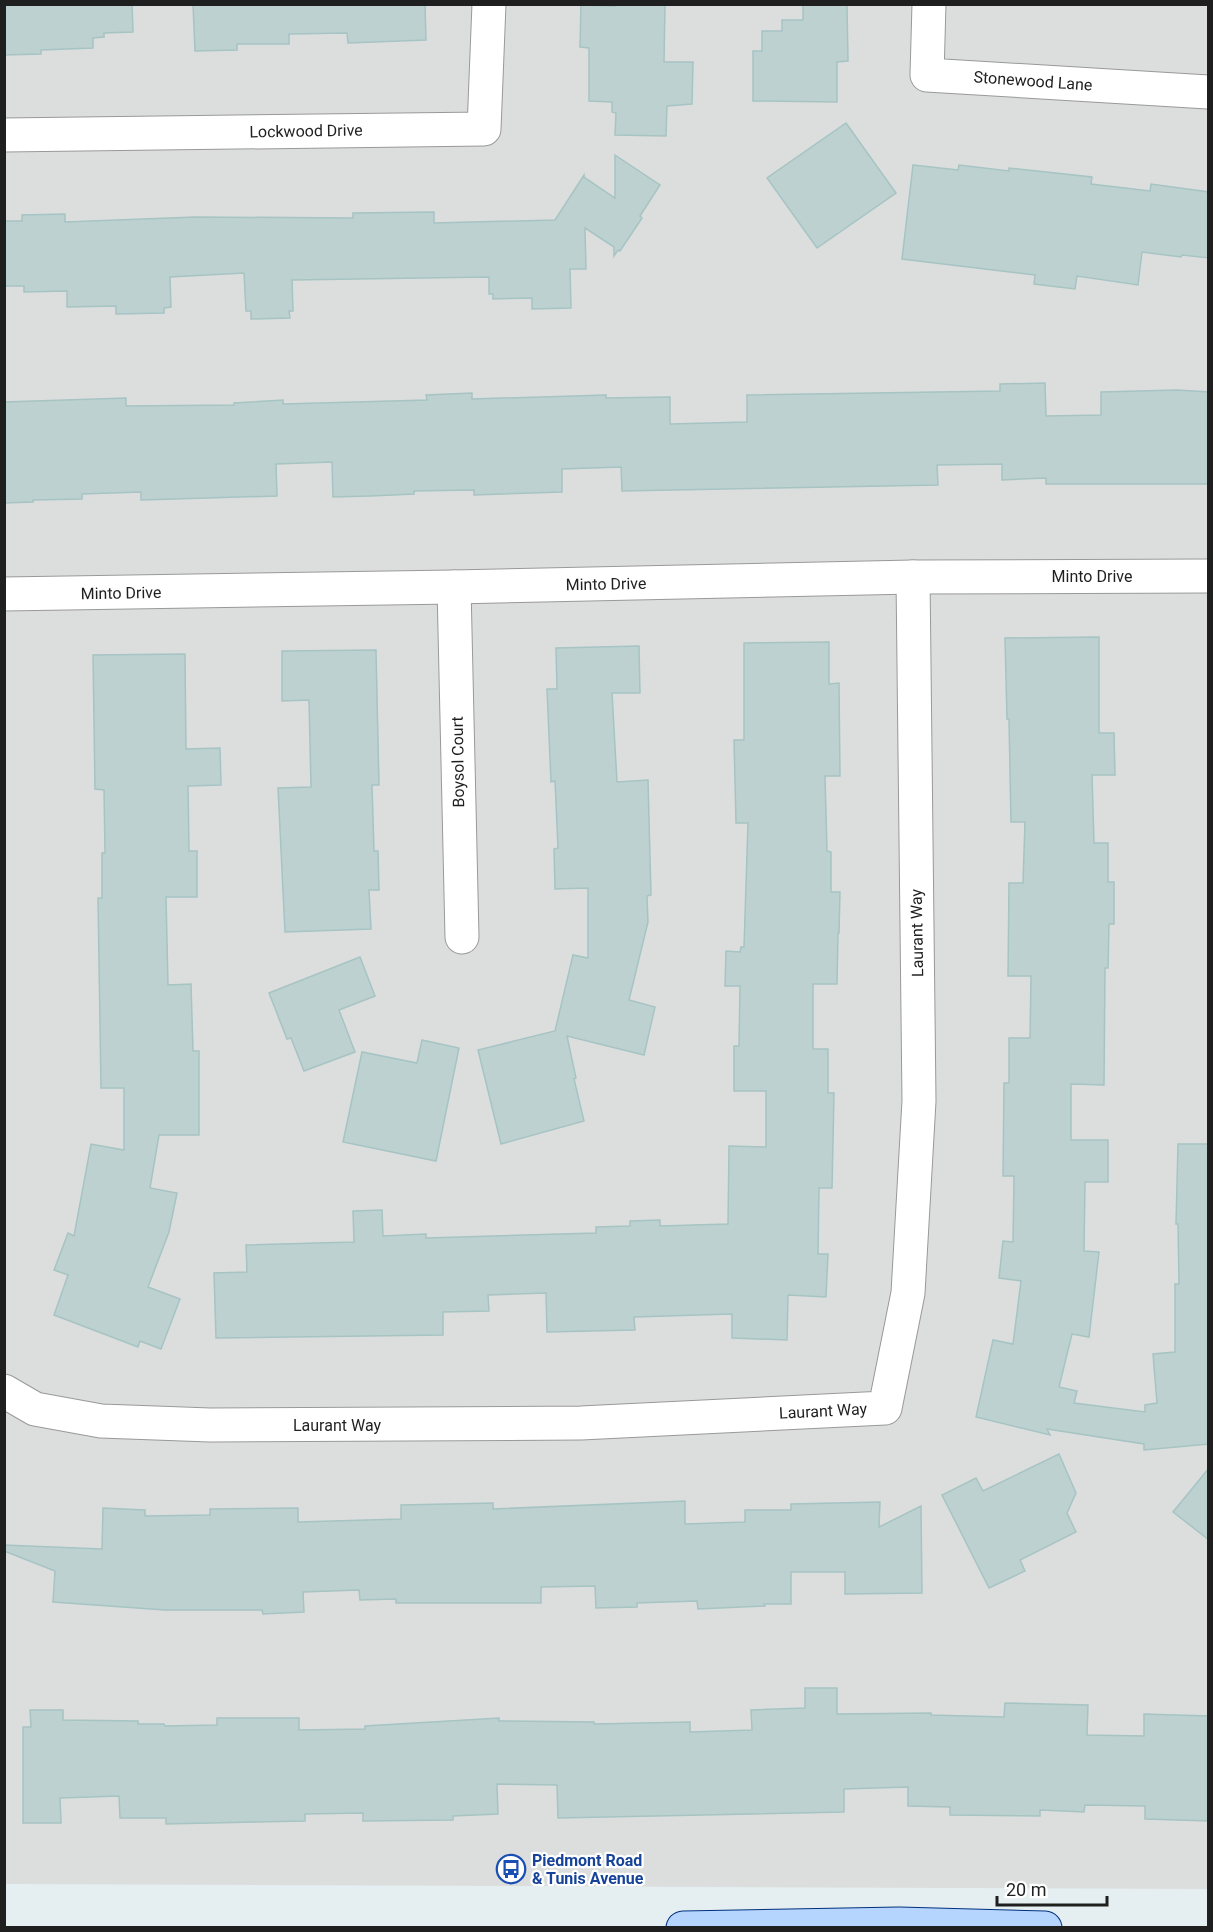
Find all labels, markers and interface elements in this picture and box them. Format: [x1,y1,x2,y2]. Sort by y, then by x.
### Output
street label: Stonewood Lane [973,67,1093,95]
street label: Lockwood Drive [249,121,363,141]
street label: Minto Drive [1052,567,1132,586]
street label: Minto Drive [565,574,647,594]
street label: Minto Drive [80,583,162,603]
street label: Boysol Court [448,716,468,808]
street label: Laurant Way [907,888,927,977]
street label: Laurant Way [779,1399,868,1423]
street label: Laurant Way [293,1416,381,1435]
place label: Piedmont Road & Tunis Avenue [532,1851,644,1888]
bus stop icon: Piedmont Road & Tunis Avenue [495,1853,527,1885]
scale bar [997,1869,1106,1907]
text: 20 m [1006,1879,1046,1900]

